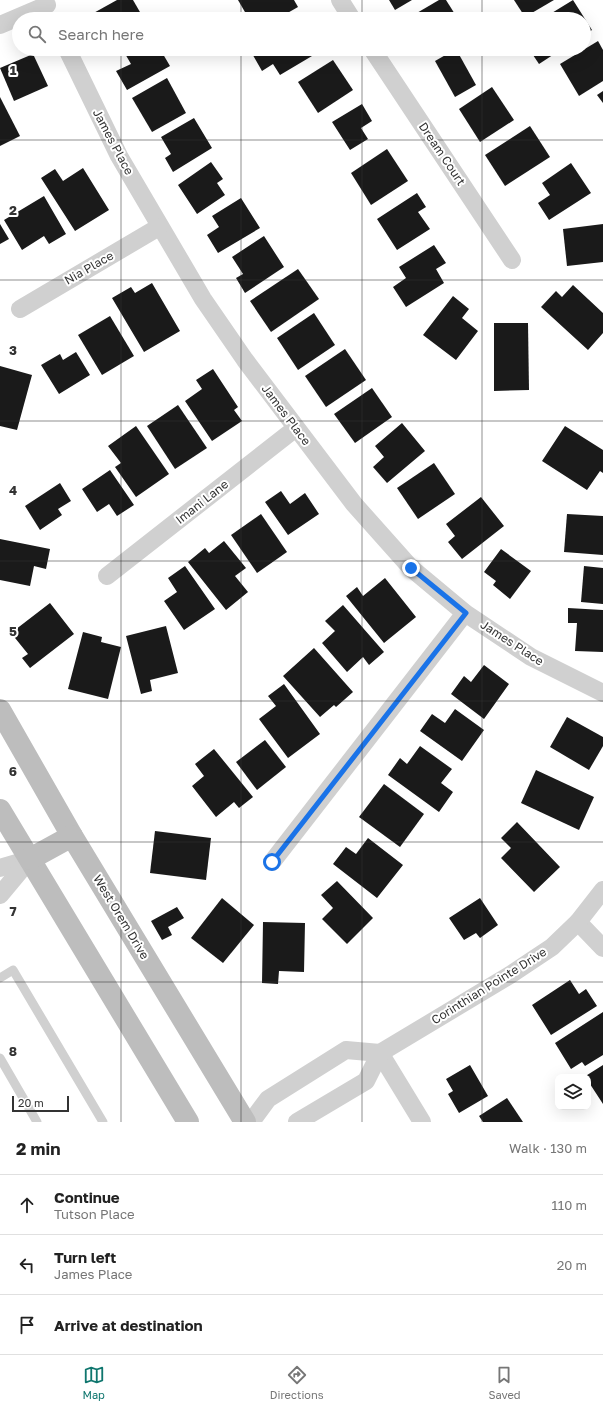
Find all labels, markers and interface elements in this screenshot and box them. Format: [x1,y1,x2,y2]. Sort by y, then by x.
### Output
search box [12,12,591,56]
icon: search [26,23,48,45]
text: Search here [58,25,144,43]
text: 1 [10,62,17,78]
street label: James Place [90,106,137,177]
street label: Dream Court [416,119,469,188]
text: 2 [9,202,17,218]
street label: Nia Place [62,248,116,288]
text: 3 [9,342,17,358]
street label: James Place [259,381,314,448]
street label: Imani Lane [172,476,231,527]
text: 4 [9,482,17,498]
route end [402,559,420,577]
street label: James Place [478,617,547,669]
text: 5 [9,623,17,639]
text: 6 [9,763,17,779]
route start [263,853,281,871]
street label: West Orem Drive [90,872,153,962]
text: 7 [9,903,17,919]
street label: Corinthian Pointe Drive [428,944,549,1027]
text: 8 [9,1043,17,1059]
map controls [555,1074,591,1110]
button: layers [555,1074,591,1110]
scale bar [12,1094,69,1113]
text: 20 m [18,1096,44,1109]
text: 2 min [16,1138,60,1159]
text: Walk · 130 m [509,1140,587,1156]
text: Continue [54,1188,120,1206]
icon: ahead [16,1194,38,1216]
text: 110 m [552,1197,587,1213]
text: Tutson Place [54,1206,135,1222]
text: Turn left [54,1248,116,1266]
icon: left [16,1254,38,1276]
text: 20 m [557,1257,587,1273]
text: James Place [54,1266,132,1282]
icon: arrive [16,1314,38,1336]
text: Arrive at destination [54,1316,203,1334]
tab: Map [82,1364,105,1401]
tab: Directions [270,1364,324,1401]
tab: Saved [488,1364,521,1401]

